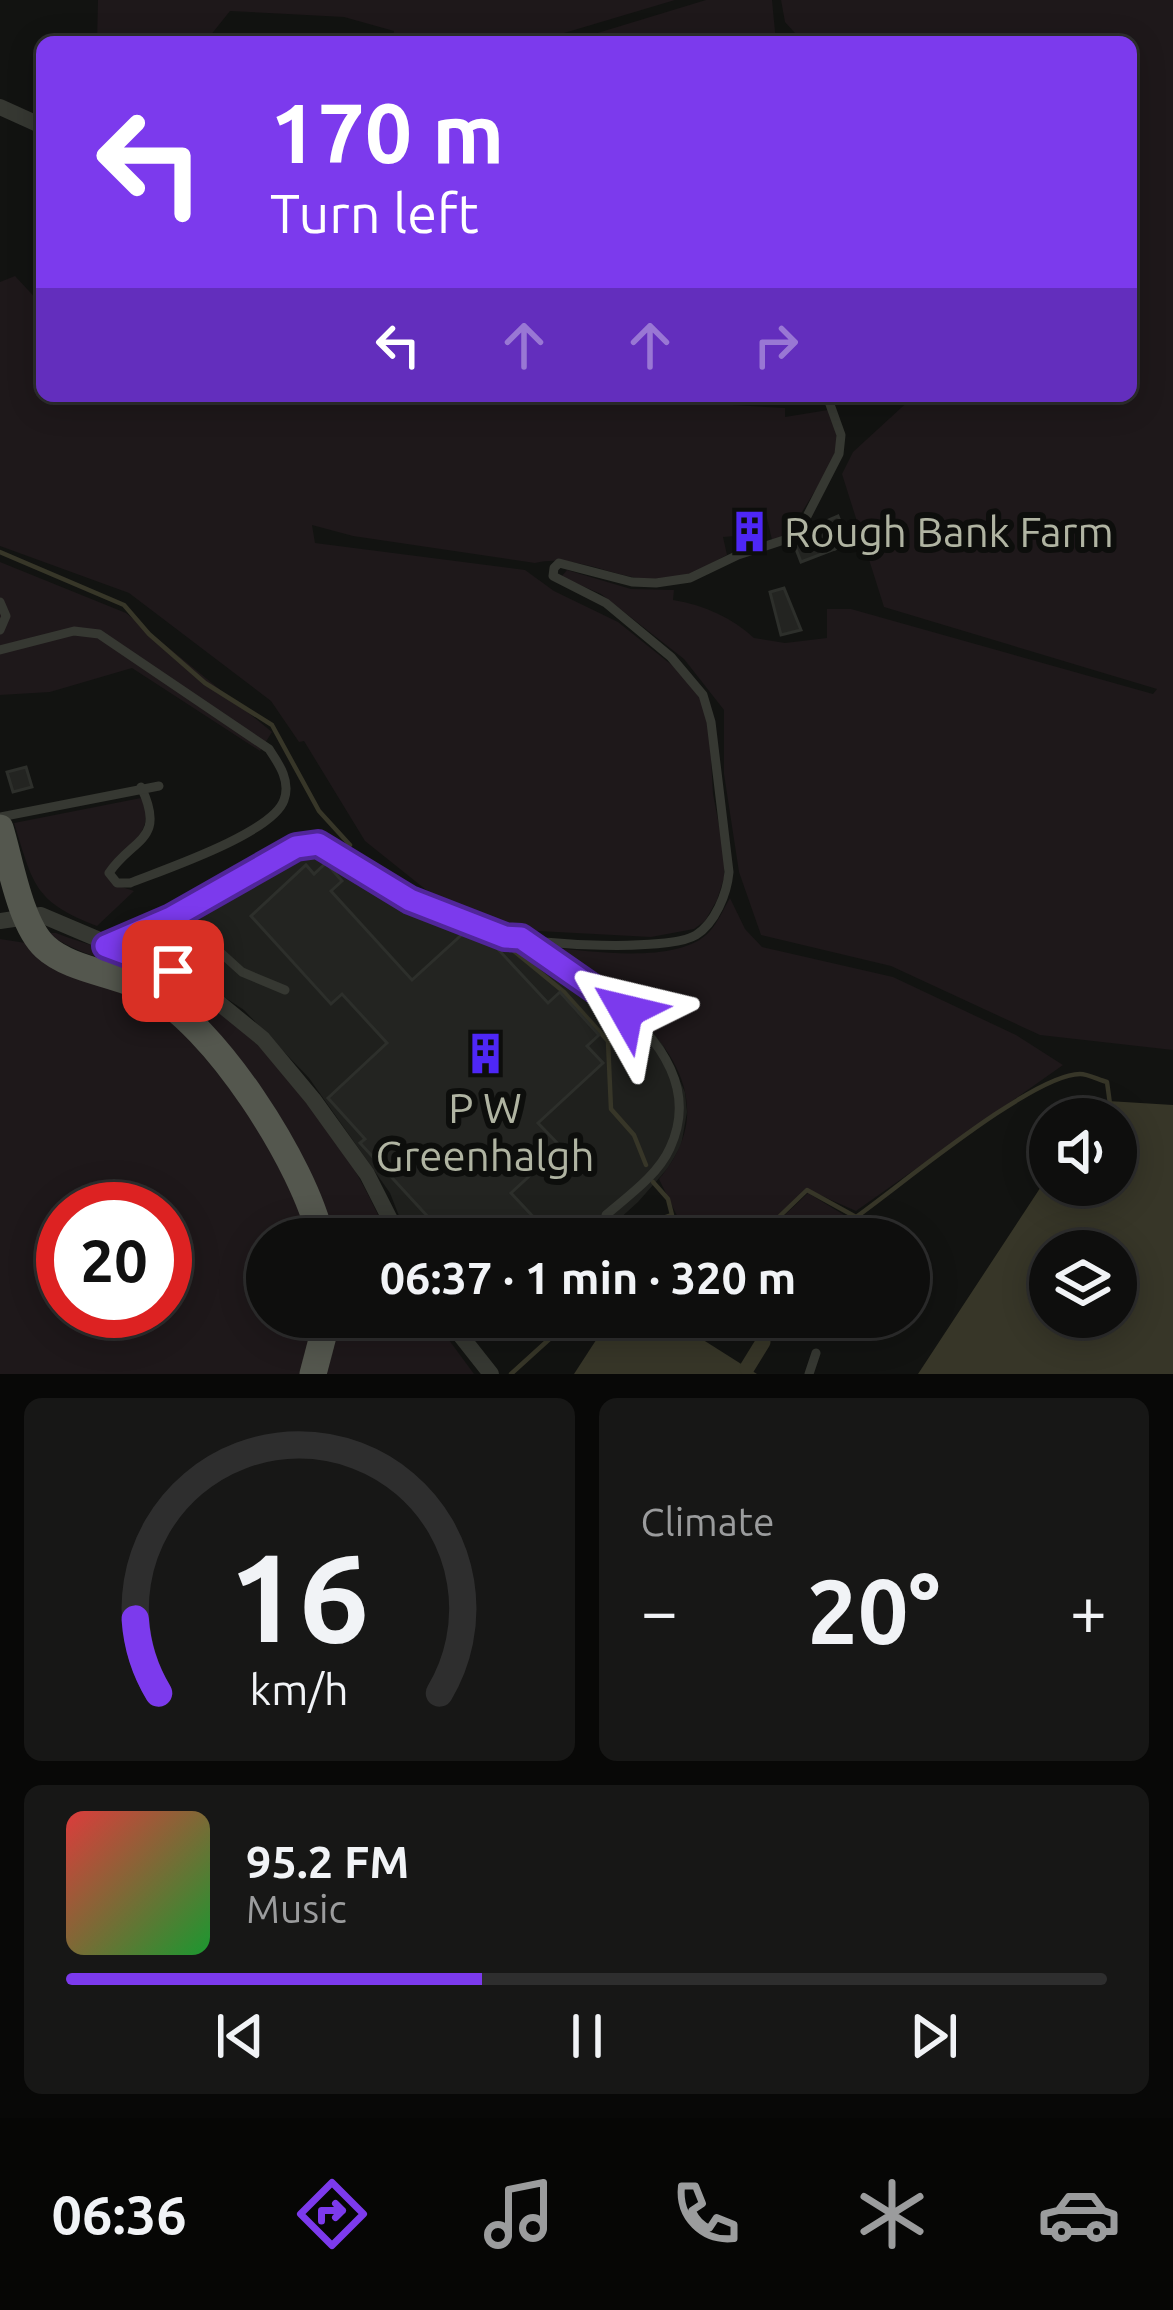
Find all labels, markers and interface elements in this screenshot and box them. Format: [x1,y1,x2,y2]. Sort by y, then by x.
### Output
icon: left [72,84,228,240]
text: 170 m [270,85,504,179]
text: Turn left [270,183,479,243]
icon: left [365,312,431,378]
icon: ahead [491,312,557,378]
icon: ahead [617,312,683,378]
icon: right [743,312,809,378]
place label: Rough Bank Farm [784,508,1114,555]
building icon: Rough Bank Farm [727,509,773,555]
pin [122,920,224,1022]
icon: arrive [140,938,206,1004]
position arrow [563,948,689,1074]
building icon: P W Greenhalgh [462,1031,508,1077]
place label: P W Greenhalgh [376,1084,594,1179]
map controls [1029,1098,1137,1338]
button: sound [1029,1098,1137,1206]
speed limit sign: 20 [36,1182,192,1338]
button: layers [1029,1230,1137,1338]
text: 06:37 · 1 min · 320 m [380,1252,796,1303]
text: Climate [641,1500,775,1543]
text: 16 [229,1526,370,1666]
text: 20° [807,1560,940,1661]
text: − [641,1573,678,1647]
text: + [1070,1573,1107,1647]
text: km/h [250,1664,349,1712]
text: 95.2 FM [246,1836,409,1887]
text: Music [246,1887,347,1930]
icon: previous [207,2003,273,2069]
icon: pause [554,2003,620,2069]
icon: next [901,2003,967,2069]
icon: directions [290,2172,374,2256]
icon: music [477,2172,561,2256]
icon: phone [664,2172,748,2256]
icon: climate [850,2172,934,2256]
icon: car [1037,2172,1121,2256]
text: 06:36 [51,2184,187,2244]

